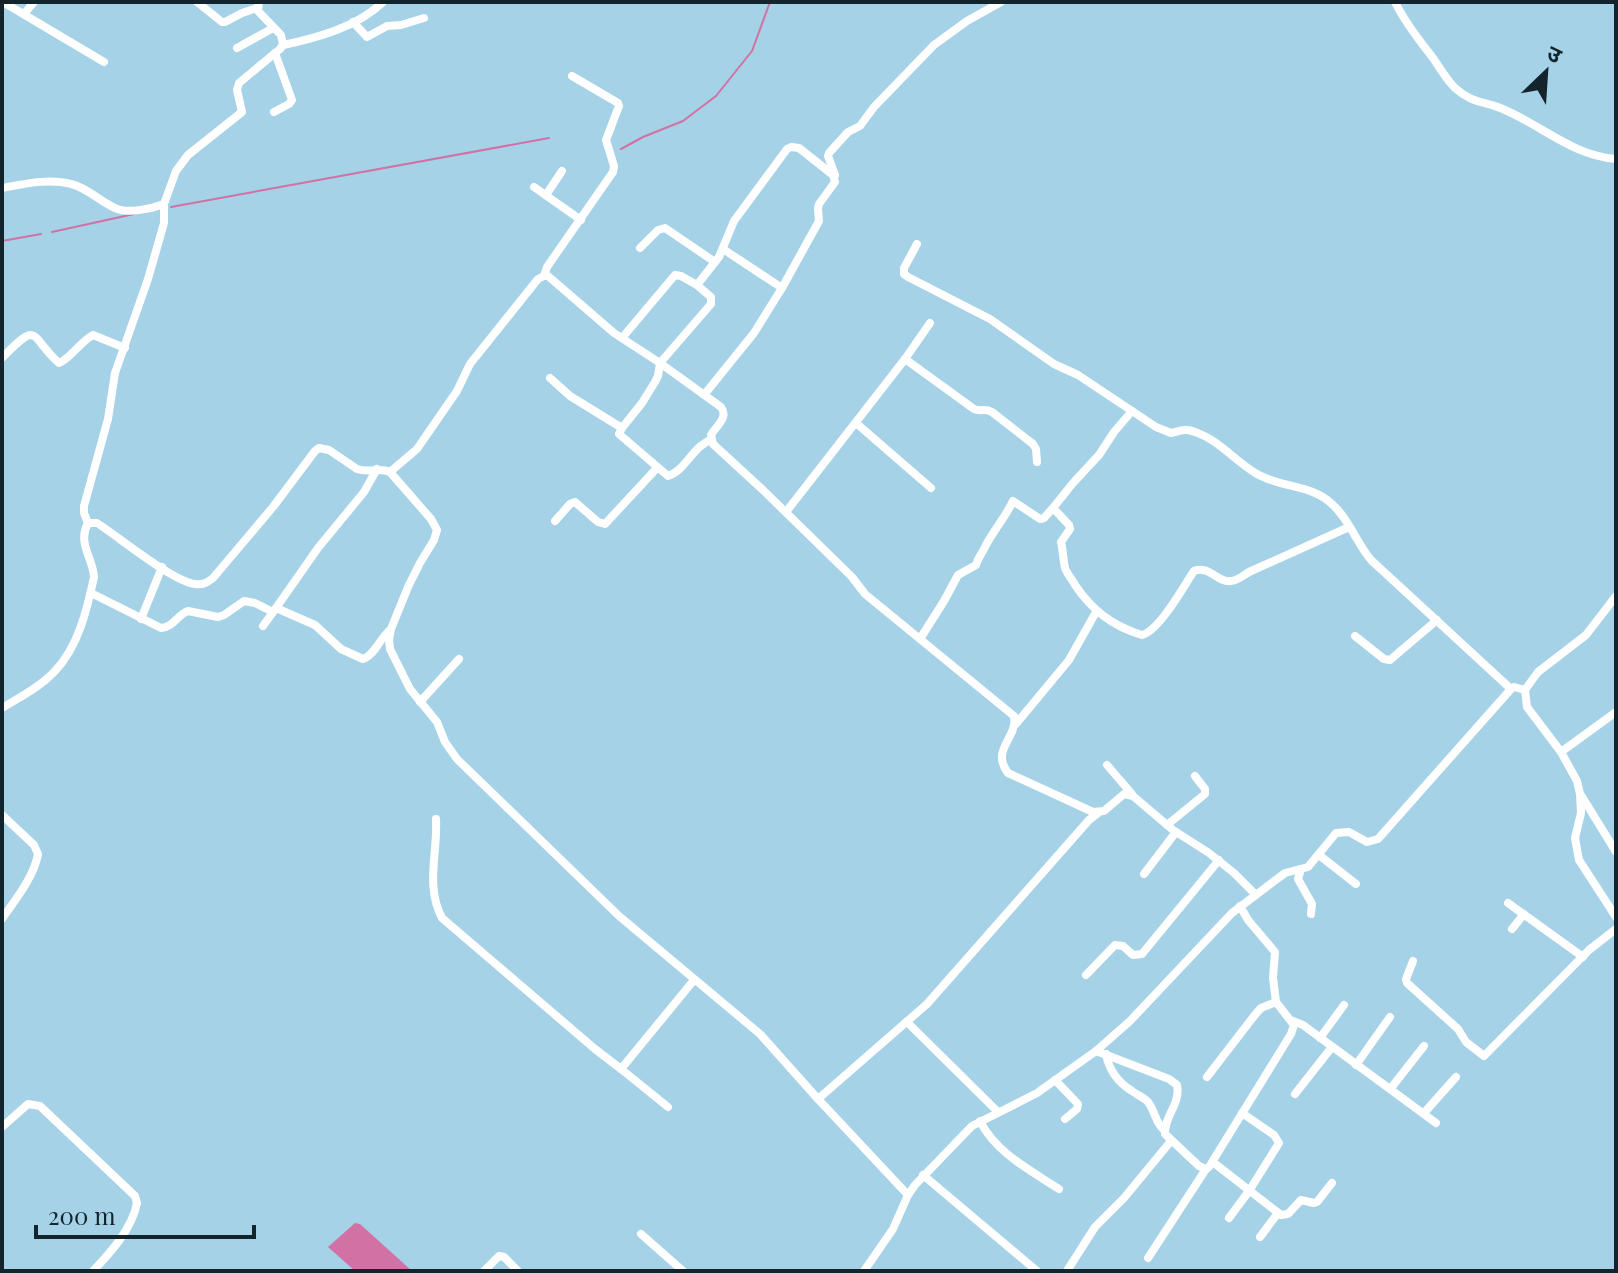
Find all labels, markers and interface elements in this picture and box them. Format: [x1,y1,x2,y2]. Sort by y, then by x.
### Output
north arrow [1506,32,1586,112]
text: उ [1543,37,1568,70]
scale bar [36,1189,254,1239]
text: 200 m [48,1199,116,1231]

